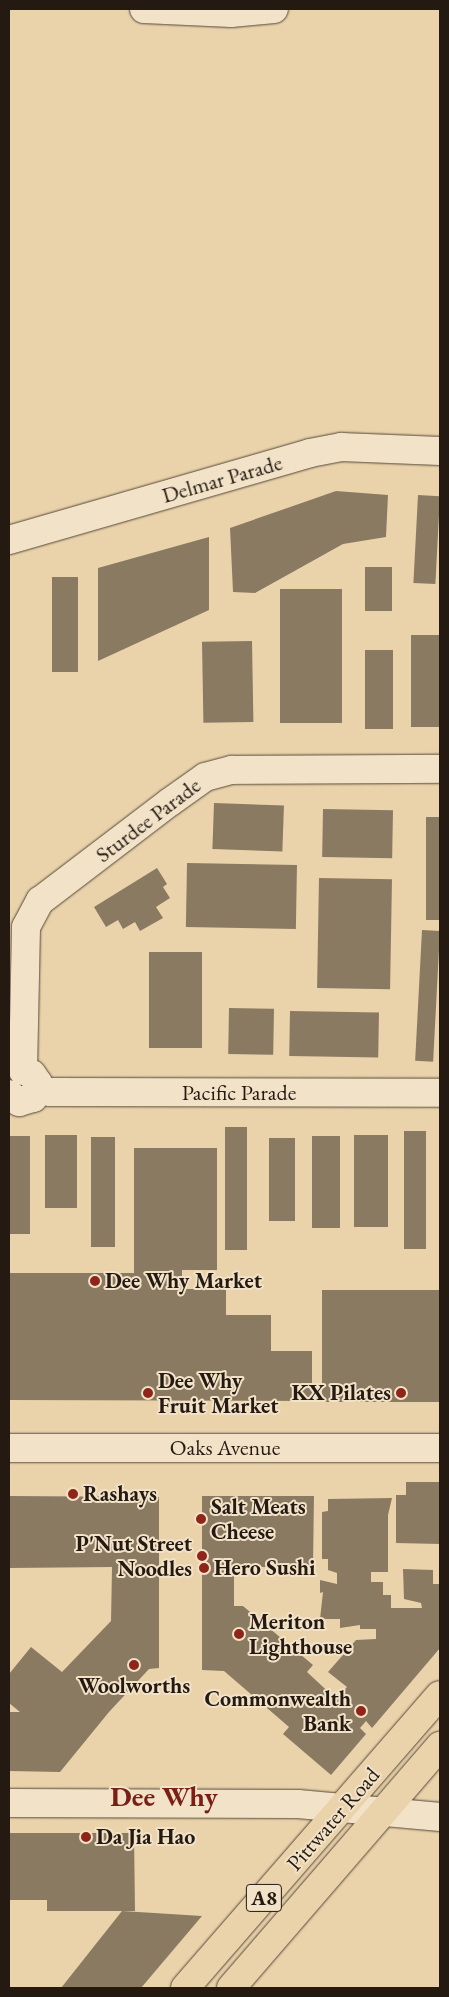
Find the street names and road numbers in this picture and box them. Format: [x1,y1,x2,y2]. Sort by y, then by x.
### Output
street label: Delmar Parade [159,449,285,509]
street label: Sturdee Parade [90,772,206,868]
street label: Pacific Parade [182,1080,296,1106]
street label: Oaks Avenue [170,1435,280,1461]
street label: Pittwater Road [281,1762,385,1876]
road number: A8 [245,1880,283,1916]

